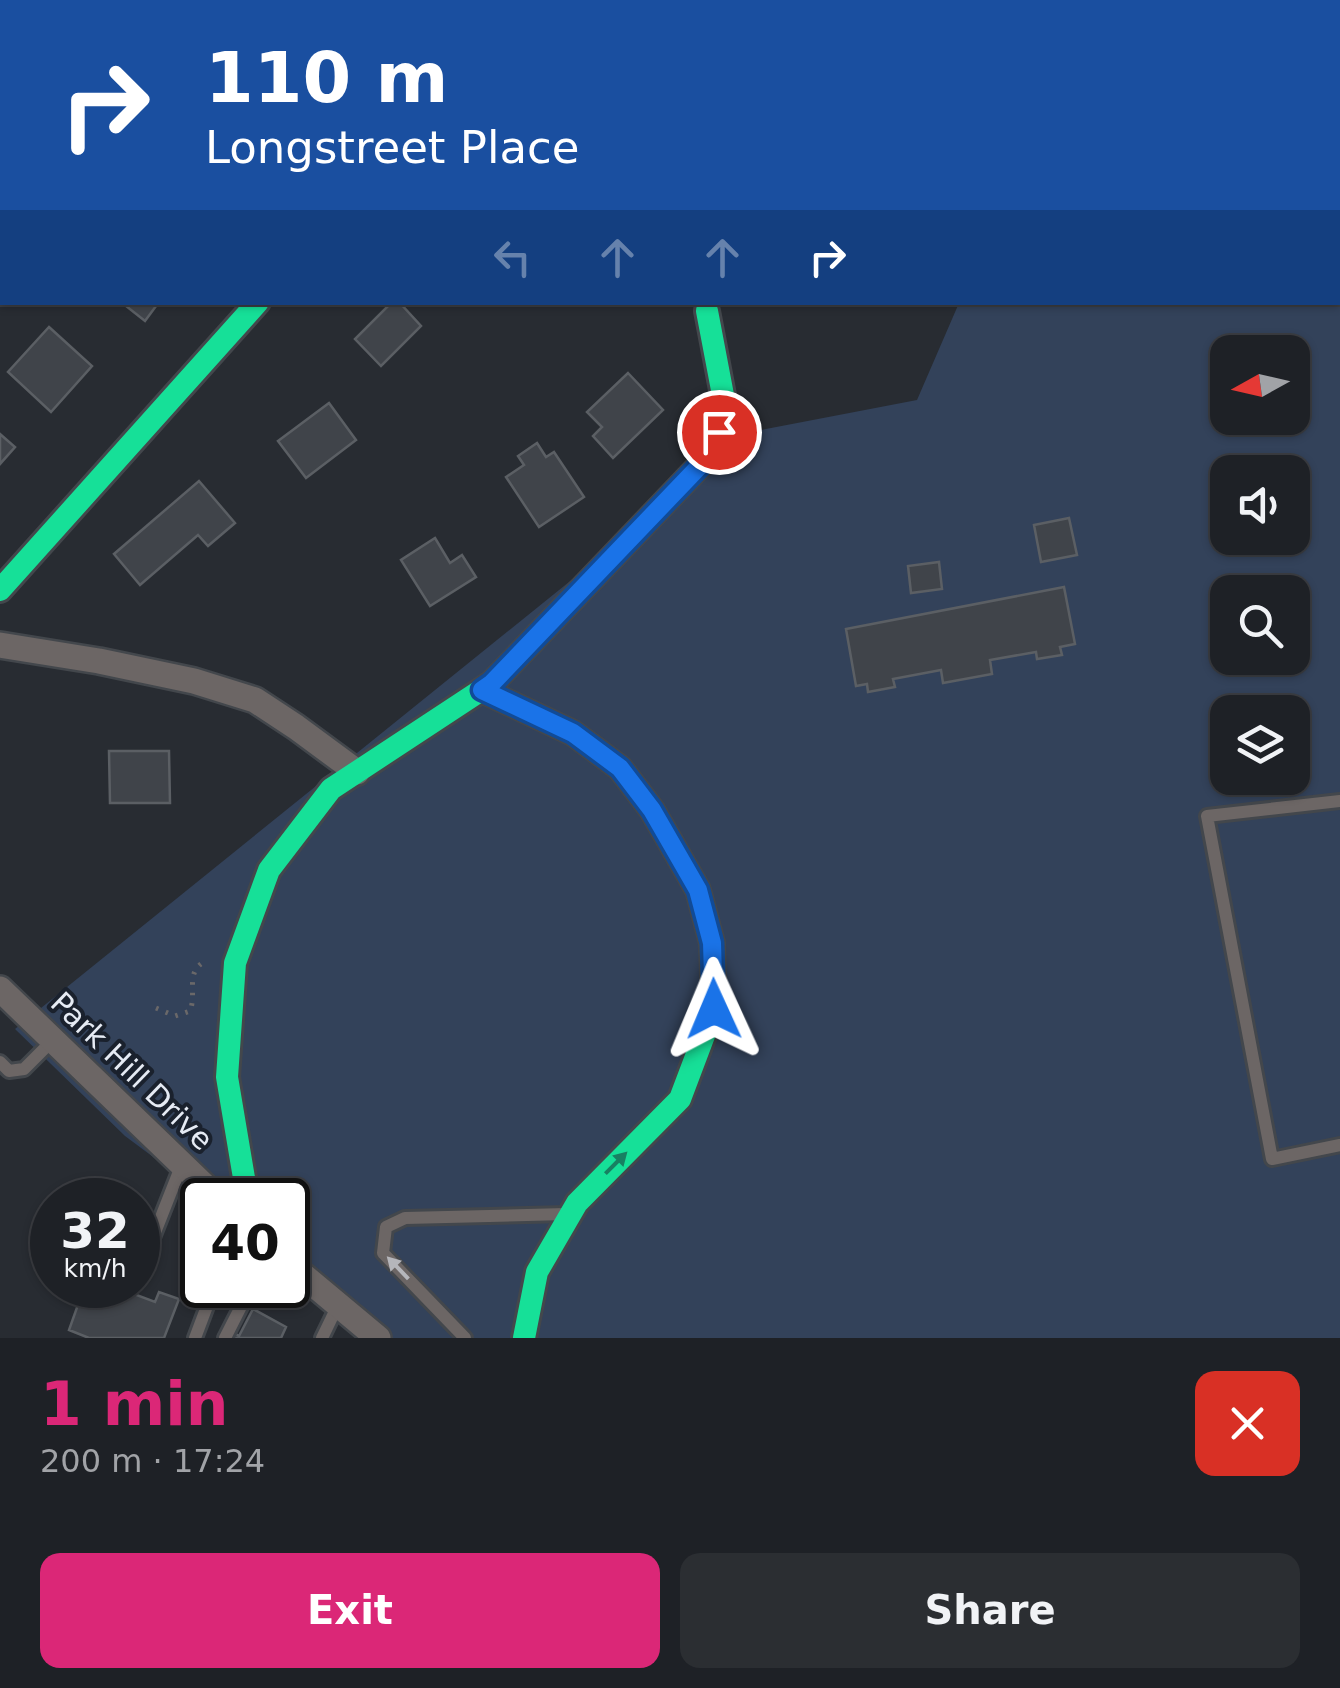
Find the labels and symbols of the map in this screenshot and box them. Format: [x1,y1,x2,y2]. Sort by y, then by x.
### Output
north arrow [1210,335,1310,435]
pin [677,390,762,475]
position arrow [662,957,766,1061]
street label: Park Hill Drive [44,985,220,1157]
one-way arrow [603,1152,627,1176]
speed limit sign: 40 [180,1178,310,1308]
one-way arrow [387,1256,410,1280]

